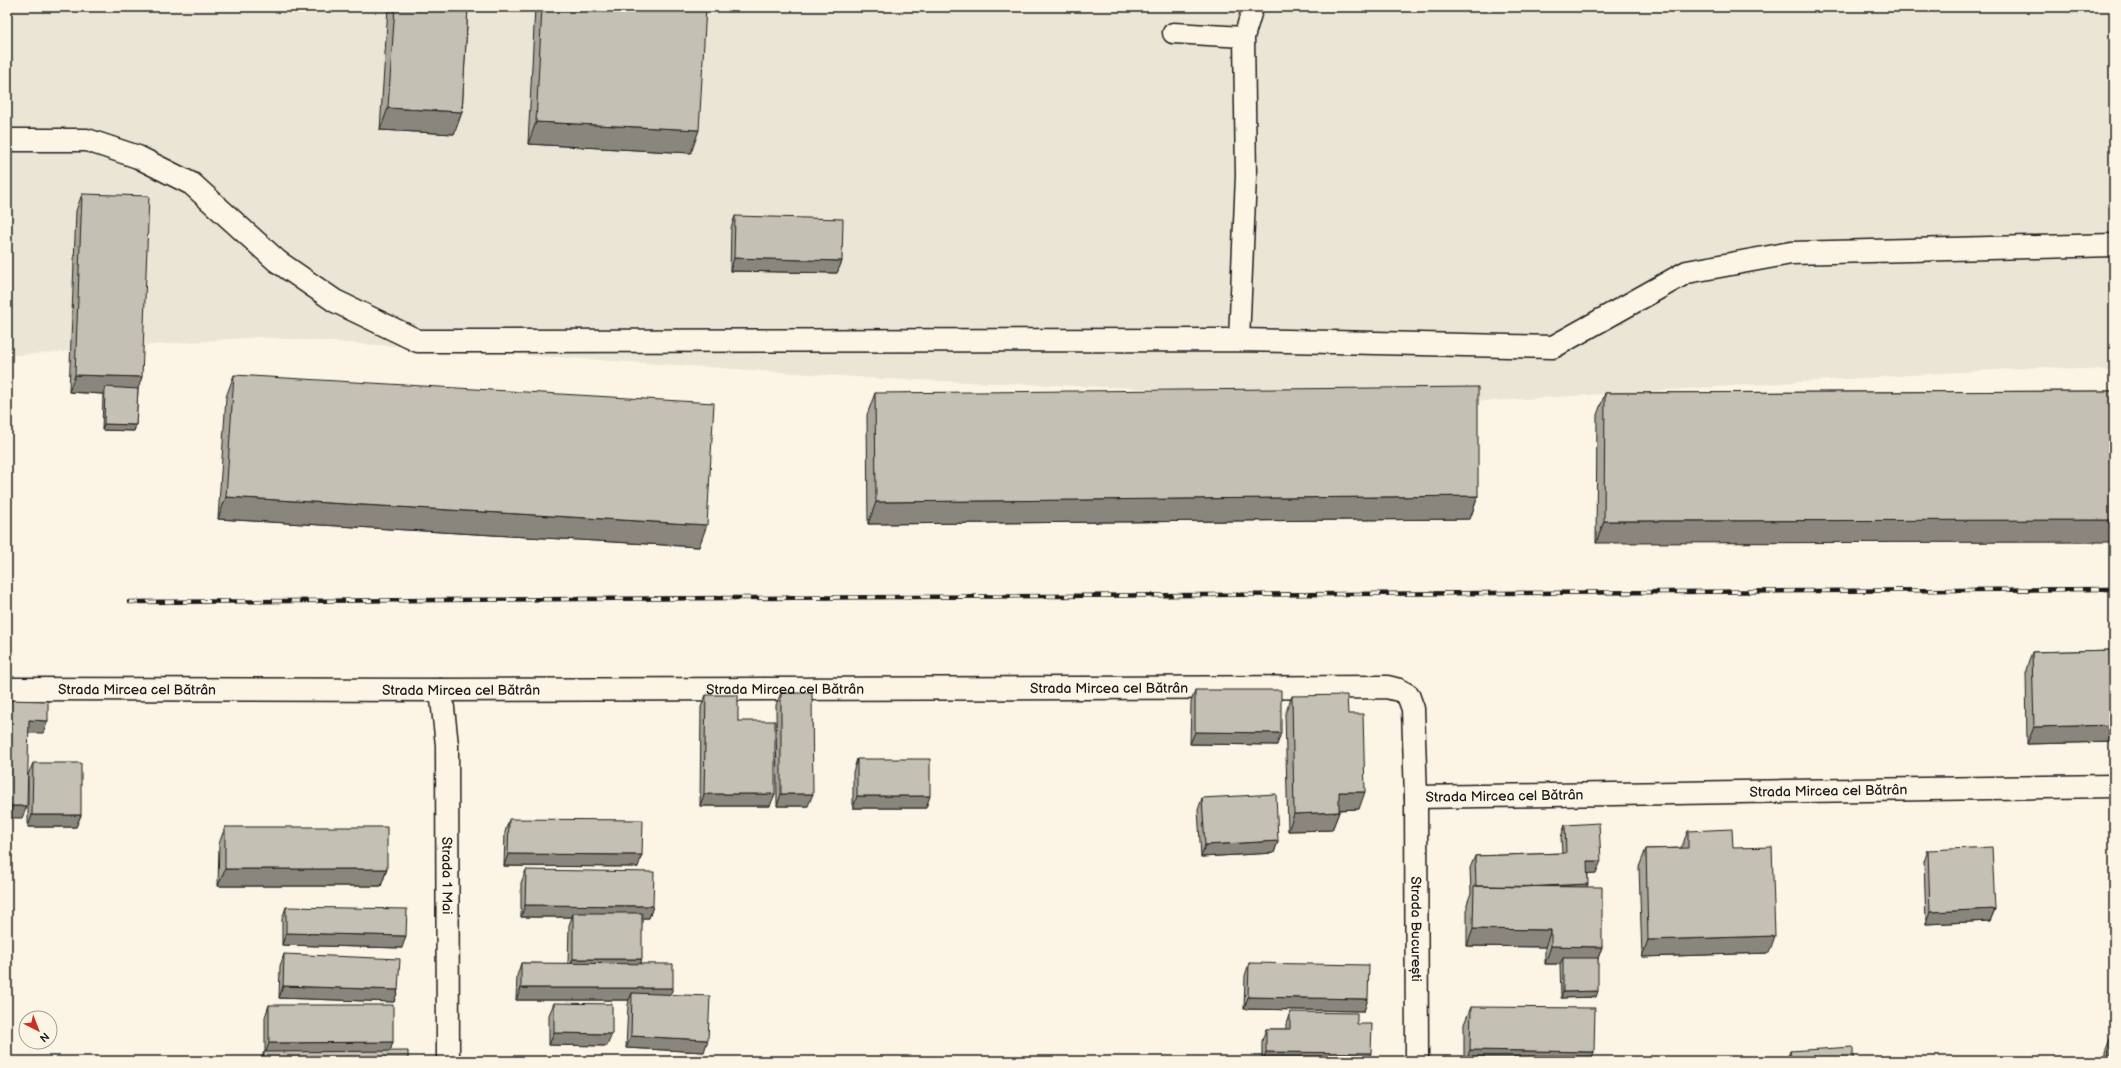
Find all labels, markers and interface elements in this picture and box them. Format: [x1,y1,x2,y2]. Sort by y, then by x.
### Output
street label: Strada Mircea cel Bătrân [1030,680,1188,697]
street label: Strada Mircea cel Bătrân [58,681,216,698]
street label: Strada Mircea cel Bătrân [706,681,864,698]
street label: Strada Mircea cel Bătrân [382,682,540,699]
street label: Strada Mircea cel Bătrân [1749,781,1908,801]
street label: Strada Mircea cel Bătrân [1425,786,1584,806]
street label: Strada 1 Mai [438,837,456,915]
street label: Strada București [1407,876,1425,982]
north arrow [18,1010,58,1050]
text: N [37,1029,52,1045]

